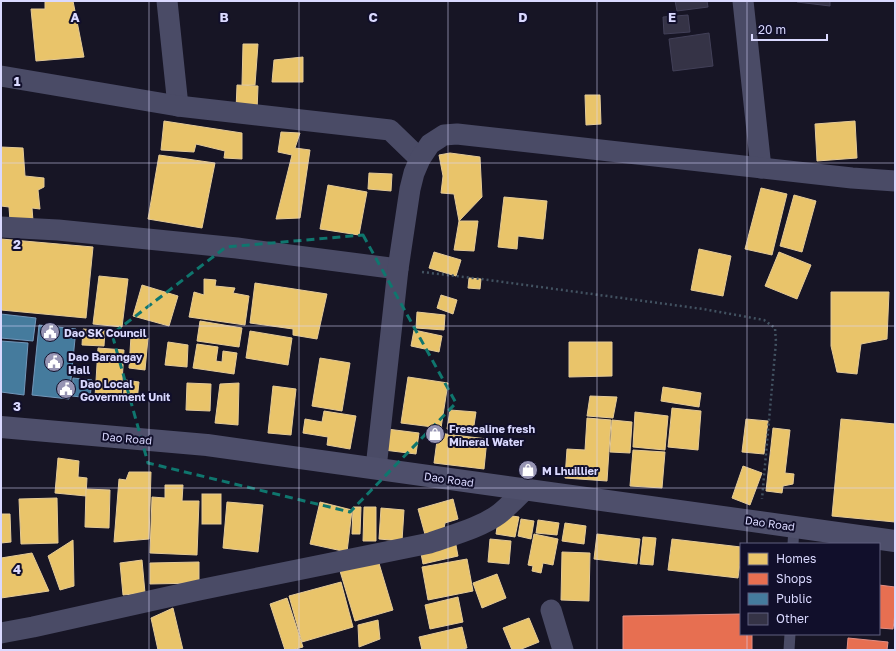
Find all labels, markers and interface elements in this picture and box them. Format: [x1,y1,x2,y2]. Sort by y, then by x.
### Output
text: A [70,9,80,25]
text: B [219,9,229,25]
text: C [368,9,378,25]
text: D [518,9,528,25]
text: E [668,9,676,25]
scale bar [752,16,827,42]
text: 20 m [758,22,786,37]
text: 1 [14,73,21,89]
text: 2 [13,236,21,252]
public building icon: Dao SK Council [39,321,61,343]
place label: Dao SK Council [64,326,147,339]
place label: Dao Barangay Hall [68,350,143,376]
public building icon: Dao Barangay Hall [43,351,65,373]
place label: Dao Local Government Unit [80,377,171,403]
public building icon: Dao Local Government Unit [55,378,77,400]
text: 3 [13,398,21,414]
place label: Frescaline fresh Mineral Water [449,422,535,448]
shop icon: Frescaline fresh Mineral Water [424,423,446,445]
street label: Dao Road [101,429,153,447]
shop icon: M Lhuillier [517,459,539,481]
place label: M Lhuillier [542,464,599,477]
street label: Dao Road [423,469,475,489]
street label: Dao Road [744,513,796,533]
legend [740,543,880,635]
text: Homes [776,551,816,566]
text: 4 [13,561,21,577]
text: Shops [776,571,812,586]
text: Public [776,591,813,606]
text: Other [776,611,809,626]

